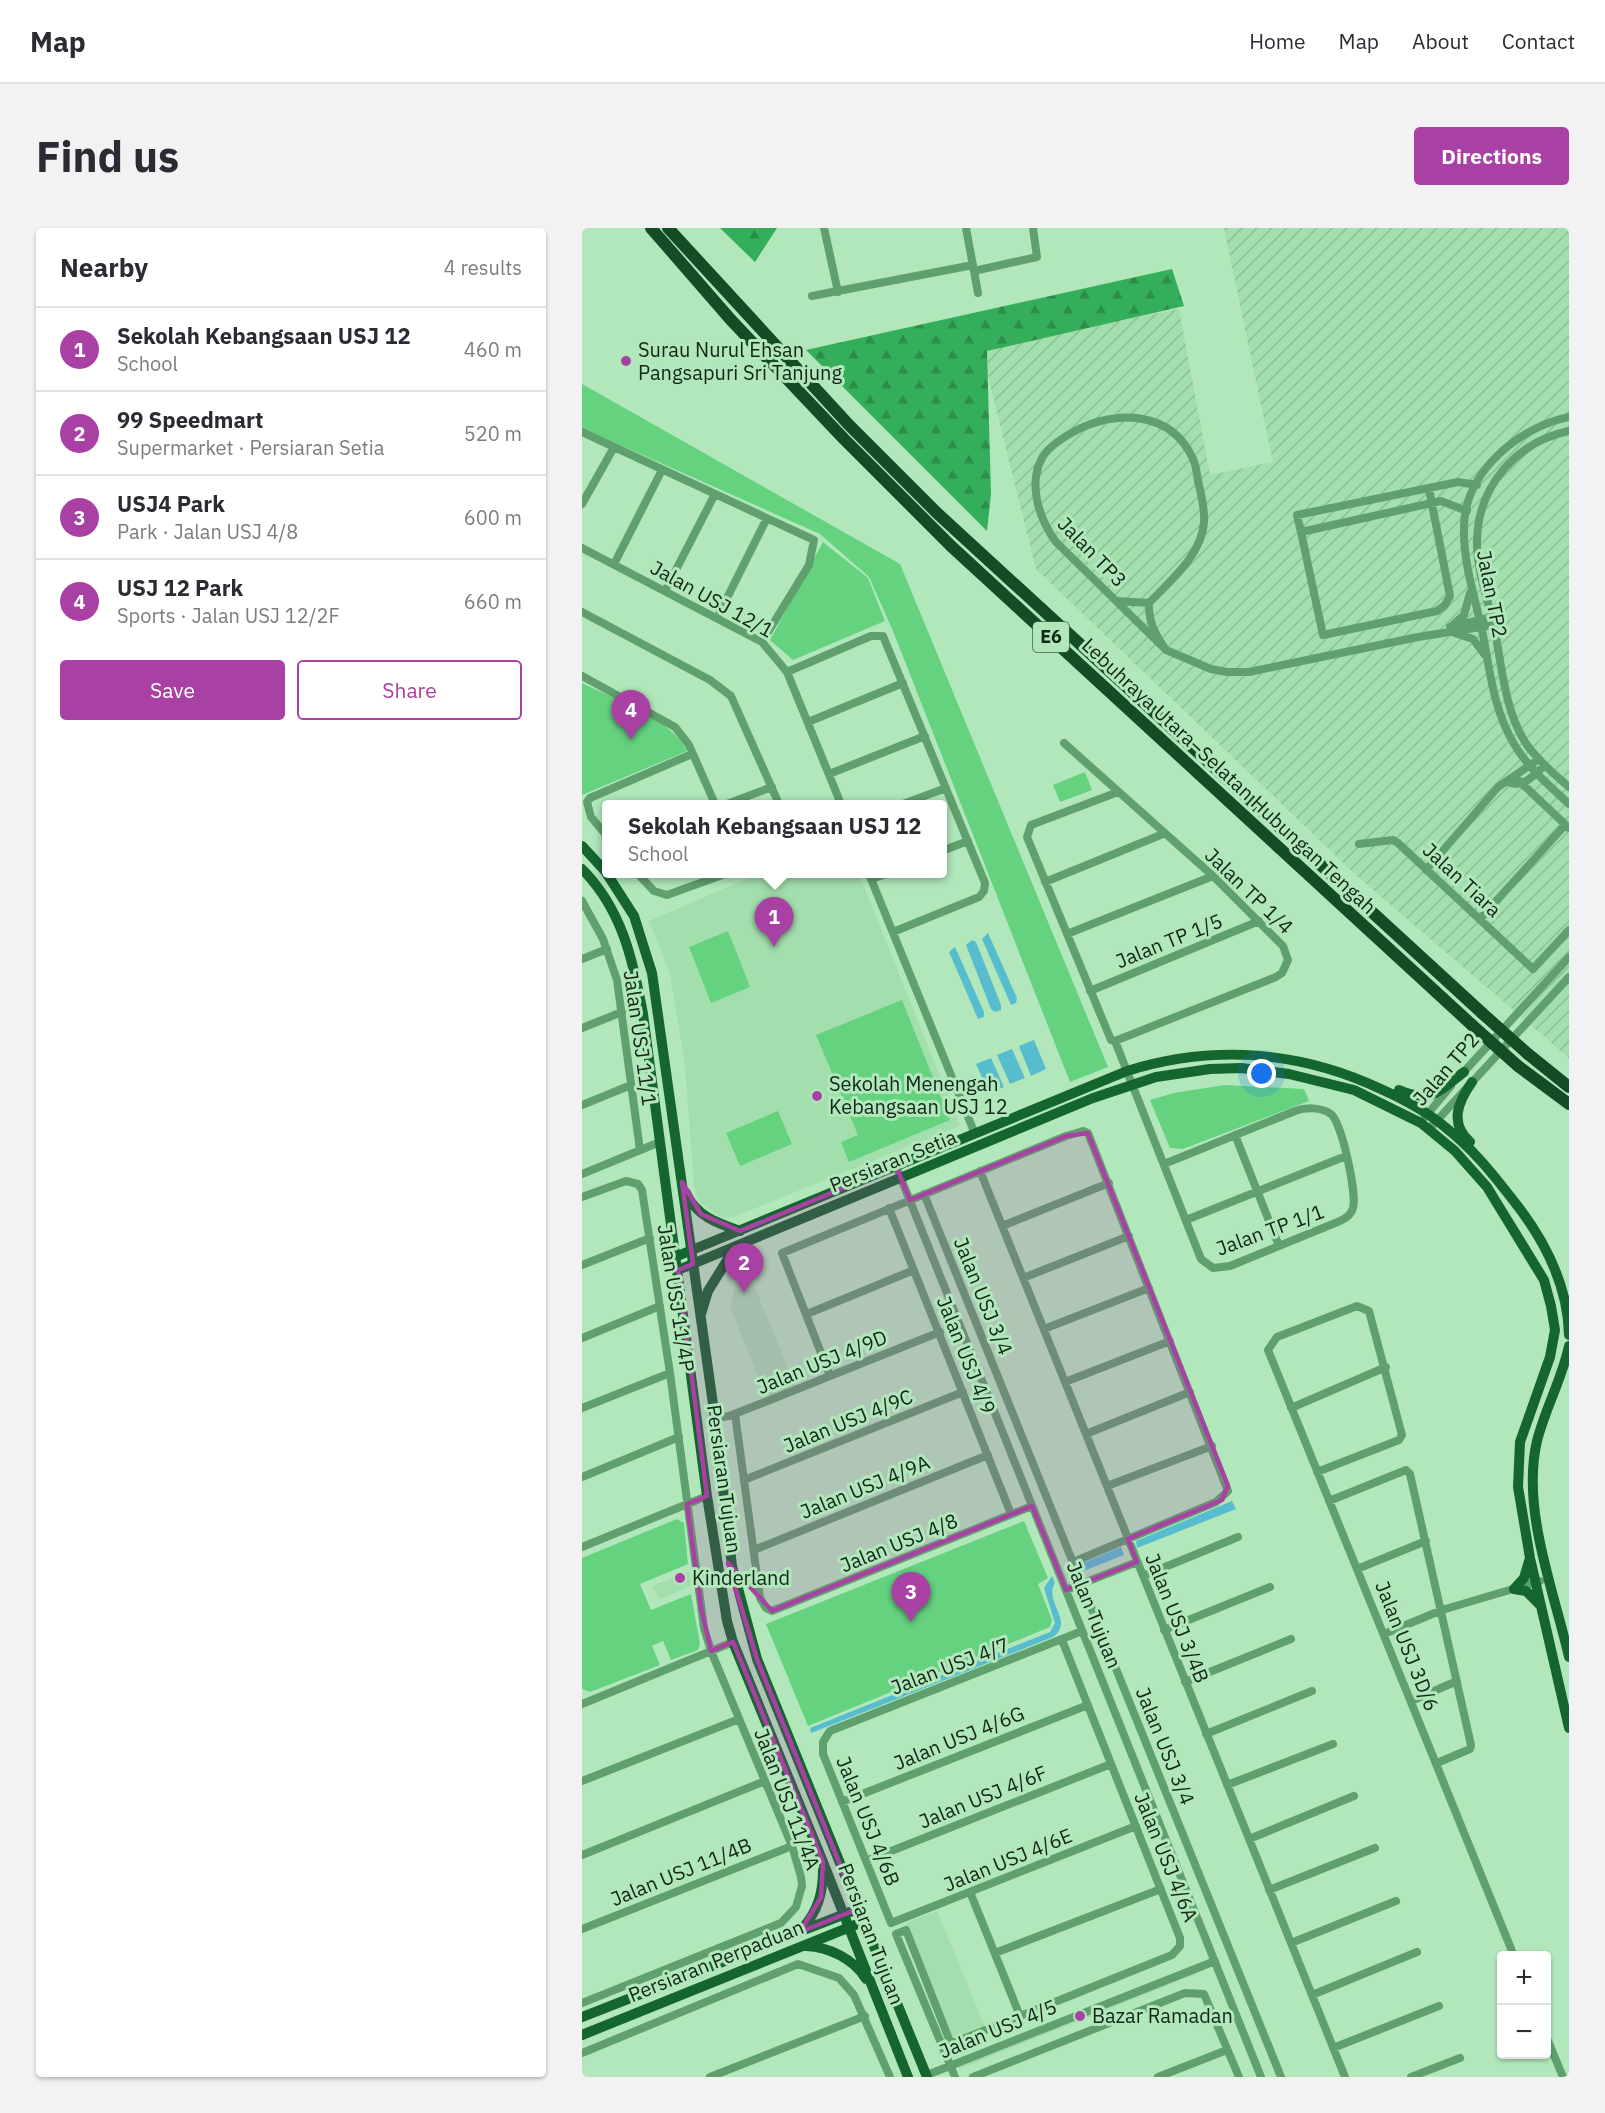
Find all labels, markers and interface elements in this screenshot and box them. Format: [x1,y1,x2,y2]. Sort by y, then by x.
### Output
text: Map [30,23,86,60]
text: Home [1249,27,1306,55]
text: Map [1339,27,1379,55]
text: About [1412,27,1469,55]
text: Contact [1502,27,1575,55]
button: Directions [1414,127,1569,185]
text: Find us [36,129,179,184]
text: Nearby [60,250,148,284]
text: 4 results [444,254,522,281]
text: Sekolah Kebangsaan USJ 12 [117,321,411,350]
text: 1 [74,336,86,363]
text: 460 m [464,336,522,363]
place label: Surau Nurul Ehsan Pangsapuri Sri Tanjung [638,336,842,386]
text: School [117,350,178,377]
marker: Surau Nurul Ehsan Pangsapuri Sri Tanjung [619,354,633,368]
text: 99 Speedmart [117,405,263,434]
text: 2 [74,420,86,447]
text: 520 m [464,420,522,447]
text: Supermarket · Persiaran Setia [117,434,384,461]
text: USJ4 Park [117,489,225,518]
text: 3 [74,504,86,531]
text: 600 m [464,504,522,531]
street label: Jalan TP3 [1052,510,1133,593]
text: Park · Jalan USJ 4/8 [117,518,298,545]
street label: Jalan TP2 [1471,548,1514,640]
street label: Jalan USJ 12/1 [646,554,779,644]
text: USJ 12 Park [117,573,243,602]
text: 4 [74,588,86,615]
text: 660 m [464,588,522,615]
text: Sports · Jalan USJ 12/2F [117,602,340,629]
road number: E6 [1033,622,1069,652]
street label: Lebuhraya Utara–Selatan Hubungan Tengah [1076,632,1382,920]
button: Save [60,660,285,720]
button: Share [297,660,522,720]
pin: 4 [611,690,650,740]
popup [602,800,947,878]
text: Sekolah Kebangsaan USJ 12 [628,811,921,840]
street label: Jalan Tiara [1417,836,1508,923]
text: School [628,840,689,867]
street label: Jalan TP 1/4 [1199,842,1299,940]
pin: 1 [754,898,794,947]
street label: Jalan TP 1/5 [1111,907,1226,974]
street label: Jalan USJ 11/1 [618,968,663,1108]
street label: Jalan TP2 [1406,1026,1485,1111]
your location [1247,1059,1276,1088]
place label: Sekolah Menengah Kebangsaan USJ 12 [829,1070,1008,1120]
marker: Sekolah Menengah Kebangsaan USJ 12 [810,1089,824,1103]
street label: Persiaran Setia [825,1123,961,1198]
street label: Jalan TP 1/1 [1212,1198,1328,1262]
street label: Jalan USJ 11/4P [652,1222,701,1374]
street label: Jalan USJ 3/4 [948,1233,1019,1359]
pin: 2 [724,1244,764,1293]
street label: Jalan USJ 4/9 [931,1292,1002,1418]
street label: Jalan USJ 4/9D [753,1323,891,1400]
street label: Jalan USJ 4/9C [779,1382,917,1459]
street label: Persiaran Tujuan [701,1403,748,1555]
street label: Jalan USJ 4/9A [796,1448,934,1525]
street label: Jalan USJ 4/8 [836,1507,962,1578]
street label: Jalan USJ 3/4B [1139,1549,1216,1687]
street label: Jalan Tujuan [1061,1557,1128,1672]
place label: Kinderland [692,1564,790,1591]
marker: Kinderland [673,1571,687,1585]
pin: 3 [892,1572,930,1622]
street label: Jalan USJ 3D/6 [1369,1577,1446,1715]
street label: Jalan USJ 4/7 [887,1631,1013,1701]
street label: Jalan USJ 3/4 [1130,1683,1201,1809]
street label: Jalan USJ 4/6G [889,1699,1028,1776]
street label: Jalan USJ 11/4A [748,1724,827,1874]
street label: Jalan USJ 4/6B [830,1752,907,1890]
street label: Jalan USJ 4/6F [915,1759,1051,1835]
street label: Jalan USJ 4/6A [1128,1788,1205,1926]
street label: Jalan USJ 4/6E [939,1821,1076,1898]
street label: Jalan USJ 11/4B [606,1831,755,1912]
street label: Persiaran Tujuan [832,1859,911,2009]
street label: Persiaran Perpaduan [624,1913,807,2008]
map controls [1497,1951,1551,2059]
button: + [1497,1951,1551,2005]
street label: Jalan USJ 4/5 [935,1993,1061,2064]
place label: Bazar Ramadan [1092,2002,1233,2029]
button: − [1497,2005,1551,2059]
marker: Bazar Ramadan [1073,2009,1087,2023]

